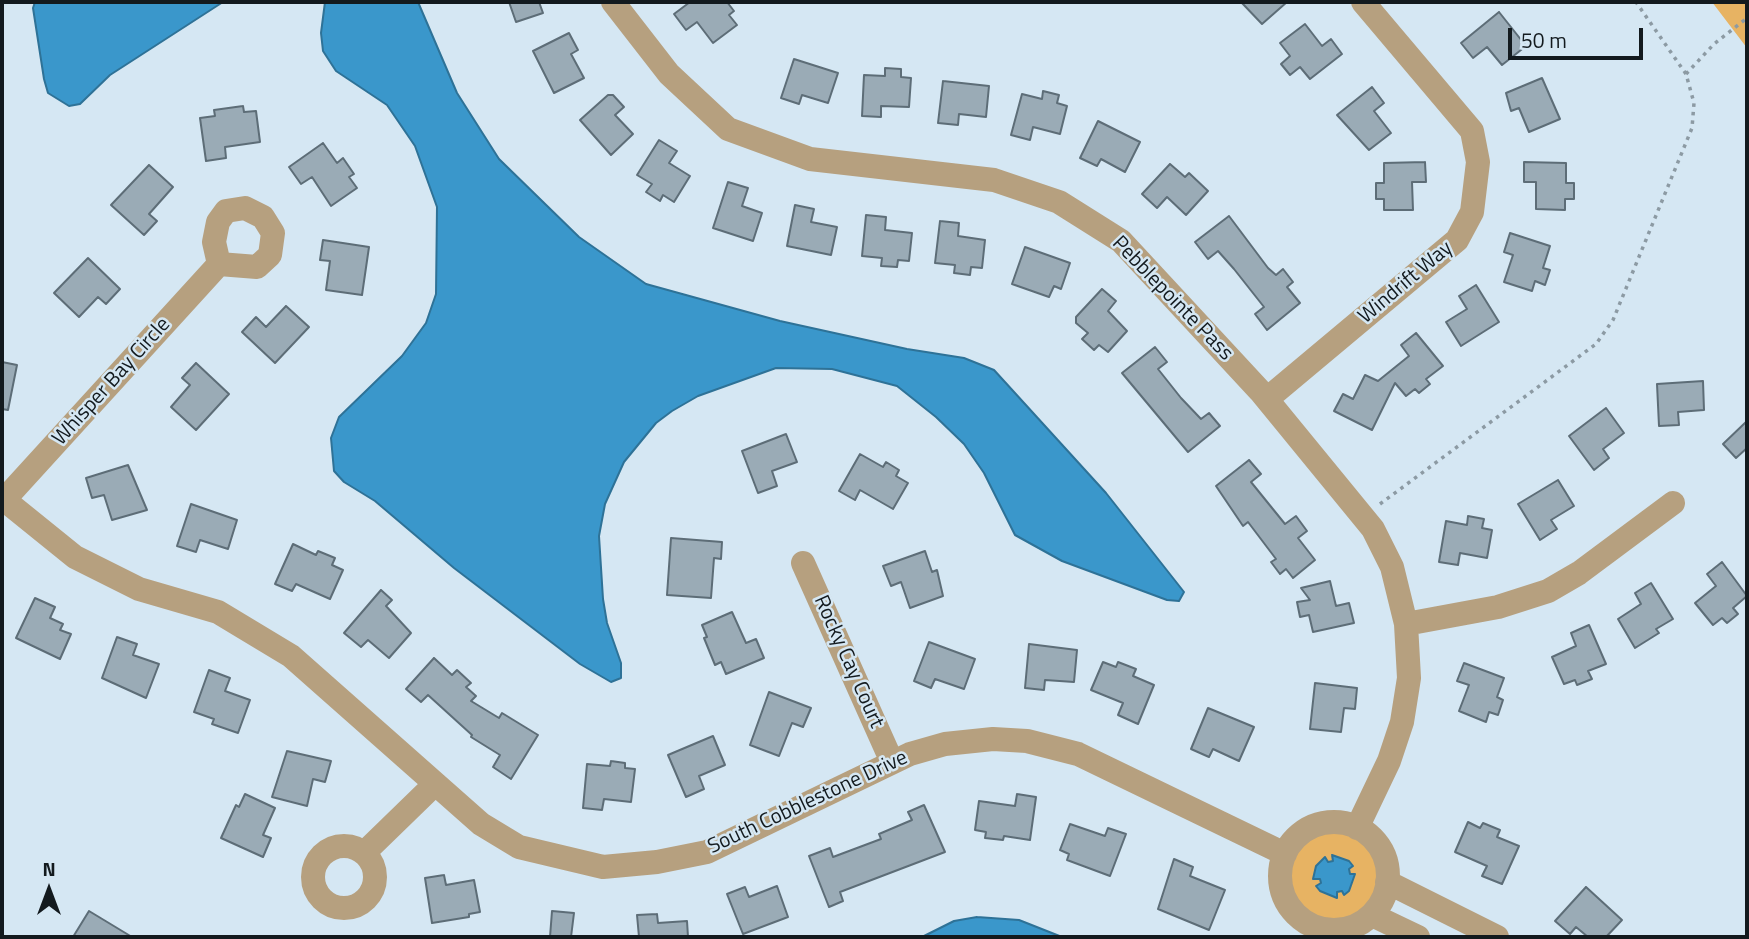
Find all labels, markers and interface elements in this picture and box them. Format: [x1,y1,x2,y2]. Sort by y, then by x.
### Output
scale bar [1511,14,1646,58]
text: 50 m [1521,24,1567,56]
street label: Pebblepointe Pass [1106,231,1238,367]
street label: Windrift Way [1354,236,1458,330]
street label: Whisper Bay Circle [48,313,176,451]
street label: Rocky Cay Court [808,592,888,732]
street label: South Cobblestone Drive [704,746,912,860]
text: N [42,854,56,883]
north arrow [14,855,84,925]

